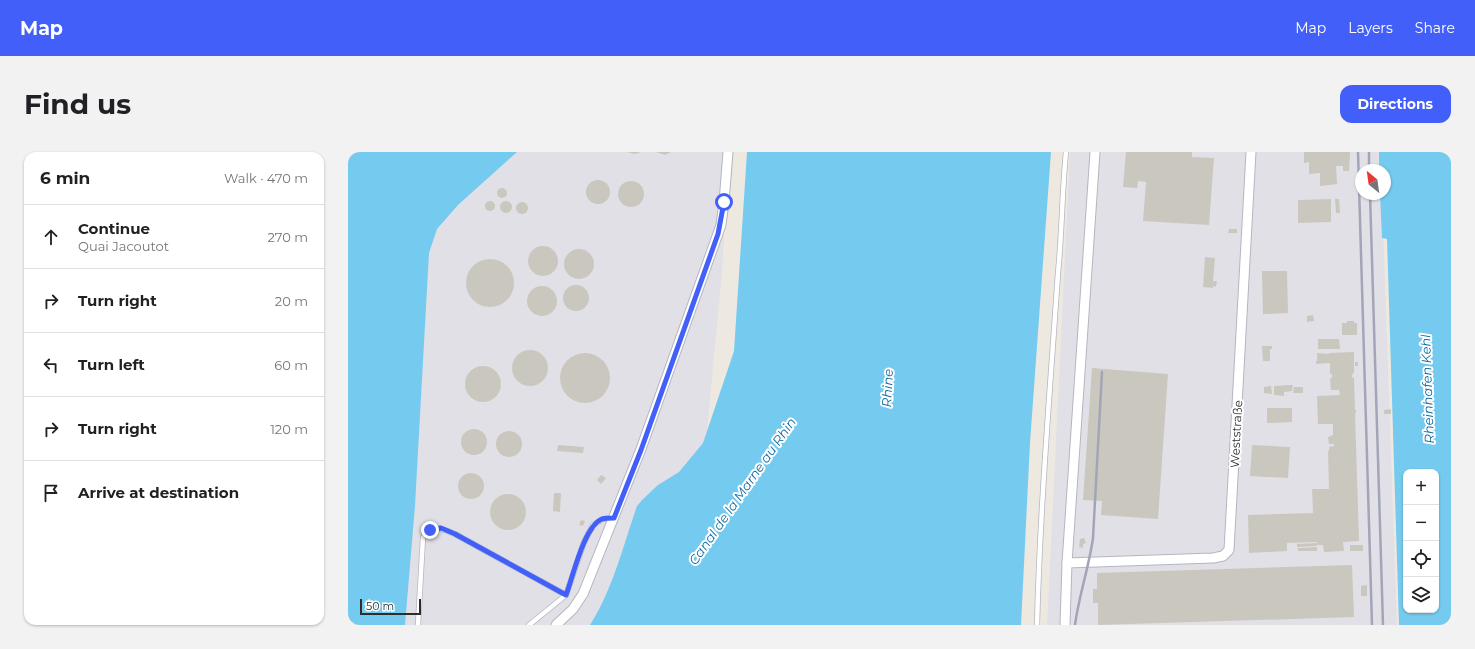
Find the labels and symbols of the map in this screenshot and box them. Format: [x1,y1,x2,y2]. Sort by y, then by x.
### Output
north arrow [1355,164,1391,200]
route start [715,193,733,211]
water label: Rheinhafen Kehl [1417,334,1437,444]
water label: Rhine [878,368,896,408]
street label: Weststraße [1227,400,1245,468]
water label: Canal de la Marne au Rhin [685,414,799,568]
route end [421,521,439,539]
scale bar [360,597,421,616]

